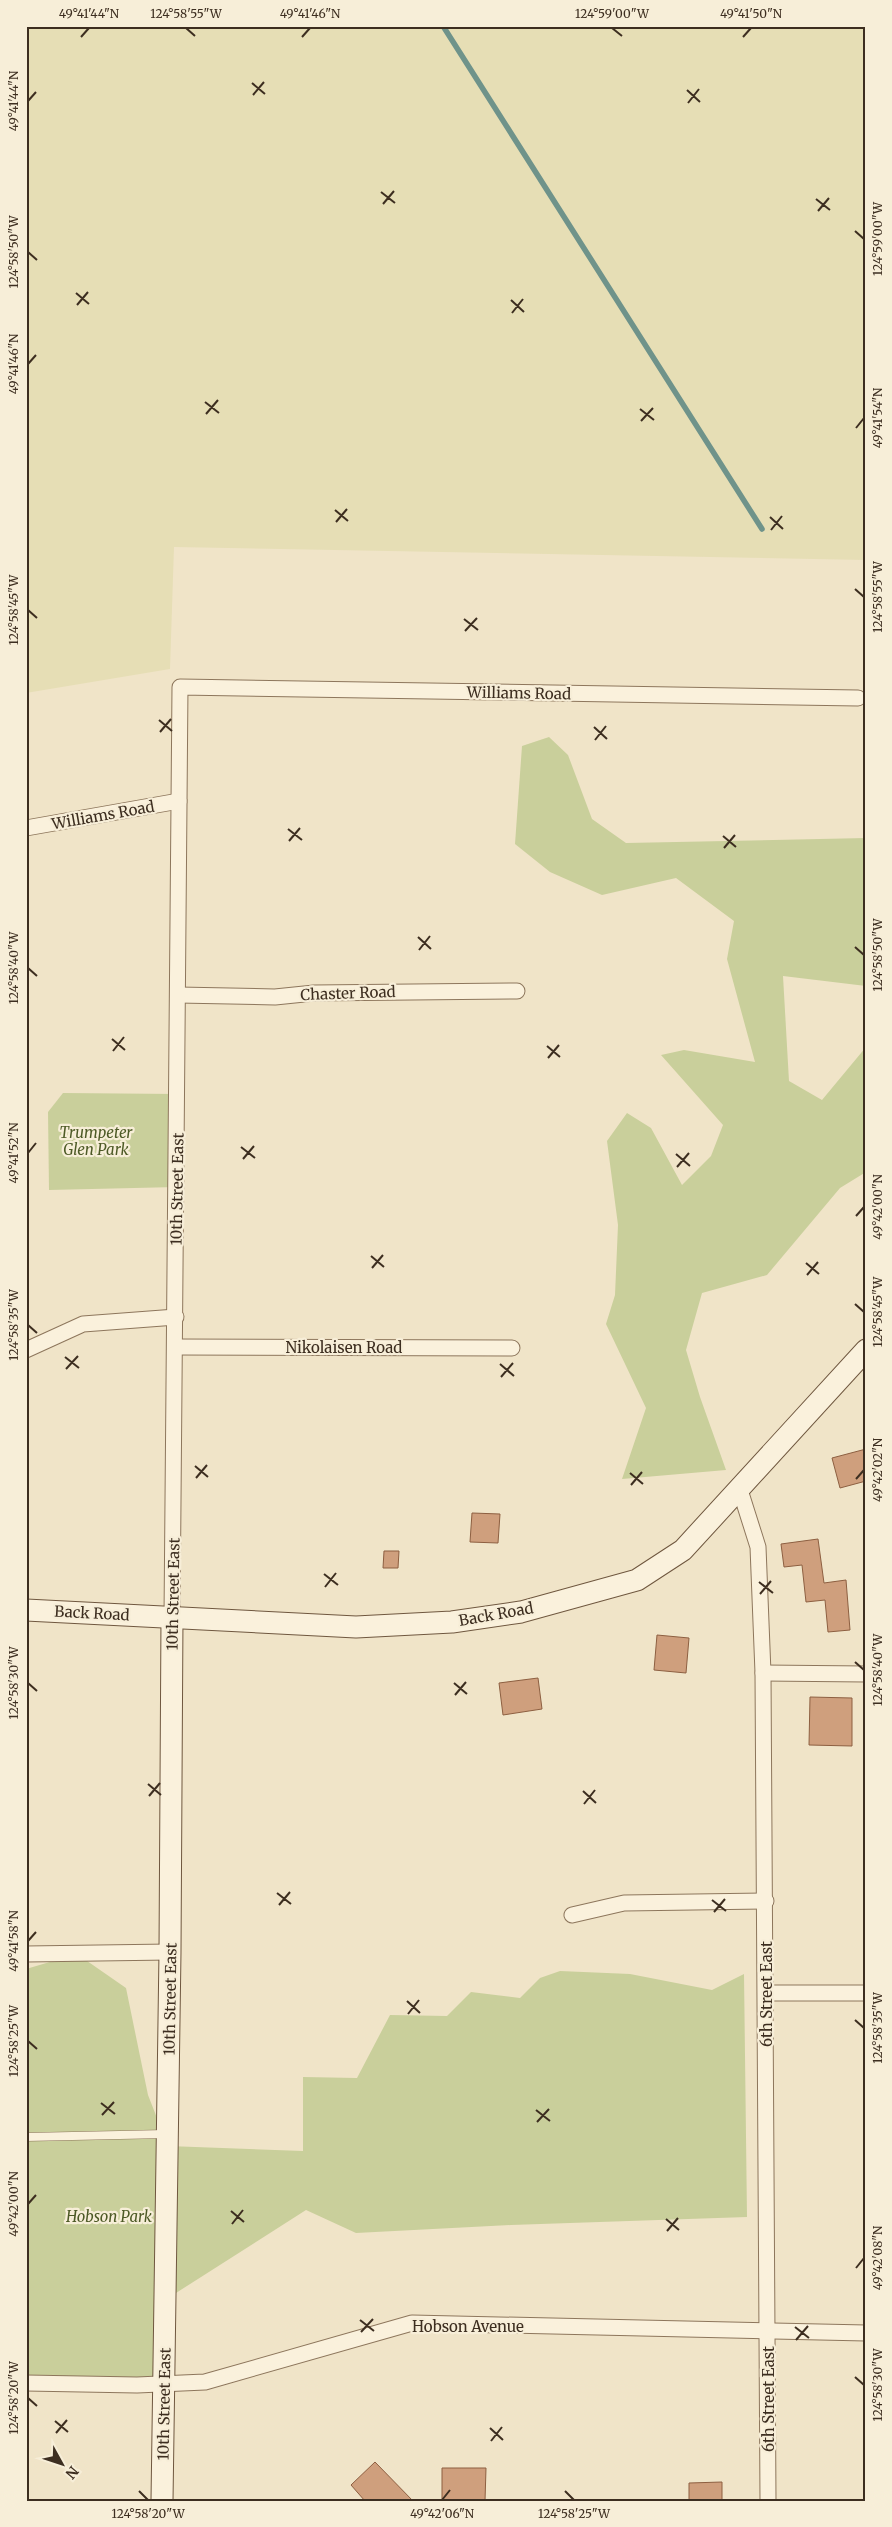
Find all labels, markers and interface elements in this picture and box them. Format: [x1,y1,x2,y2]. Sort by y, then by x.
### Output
text: 49°41'44"N [59,6,120,21]
text: 124°58'55"W [150,6,223,21]
text: 49°41'46"N [280,6,341,21]
text: 124°59'00"W [575,6,650,21]
text: 49°41'50"N [720,6,783,21]
text: 49°41'44"N [6,70,21,131]
text: 124°59'00"W [870,201,885,276]
text: 124°58'50"W [6,215,21,288]
text: 49°41'46"N [6,333,21,394]
text: 49°41'54"N [870,387,885,448]
text: 124°58'55"W [870,560,885,633]
text: 124°58'45"W [6,574,21,645]
street label: Williams Road [466,683,571,703]
street label: Williams Road [49,797,156,834]
text: 124°58'50"W [870,918,885,991]
text: 124°58'40"W [6,931,21,1004]
street label: Chaster Road [300,982,396,1004]
text: 49°41'52"N [6,1122,21,1184]
park label: Trumpeter Glen Park [60,1123,133,1159]
street label: 10th Street East [167,1132,187,1246]
text: 49°42'00"N [870,1174,885,1240]
text: 124°58'45"W [870,1276,885,1347]
text: 124°58'35"W [6,1288,21,1361]
street label: Nikolaisen Road [286,1338,402,1357]
text: 49°42'02"N [870,1437,885,1502]
street label: 10th Street East [163,1537,183,1651]
street label: Back Road [457,1598,535,1630]
street label: Back Road [54,1602,130,1624]
text: 124°58'40"W [870,1633,885,1706]
text: 124°58'30"W [6,1645,21,1720]
text: 49°41'58"N [6,1910,21,1972]
street label: 6th Street East [757,1941,776,2047]
street label: 10th Street East [160,1942,180,2056]
text: 124°58'35"W [870,1991,885,2064]
text: 124°58'25"W [6,2004,21,2077]
text: 49°42'00"N [6,2171,21,2237]
park label: Hobson Park [65,2207,153,2226]
text: 49°42'08"N [870,2225,885,2290]
street label: Hobson Avenue [412,2317,524,2336]
street label: 6th Street East [759,2346,778,2452]
street label: 10th Street East [154,2347,174,2461]
text: 124°58'30"W [870,2347,885,2422]
text: 124°58'20"W [6,2360,21,2435]
north arrow [38,2440,88,2490]
text: N [62,2462,82,2482]
text: 124°58'20"W [111,2506,186,2521]
text: 49°42'06"N [410,2506,475,2521]
text: 124°58'25"W [538,2506,611,2521]

